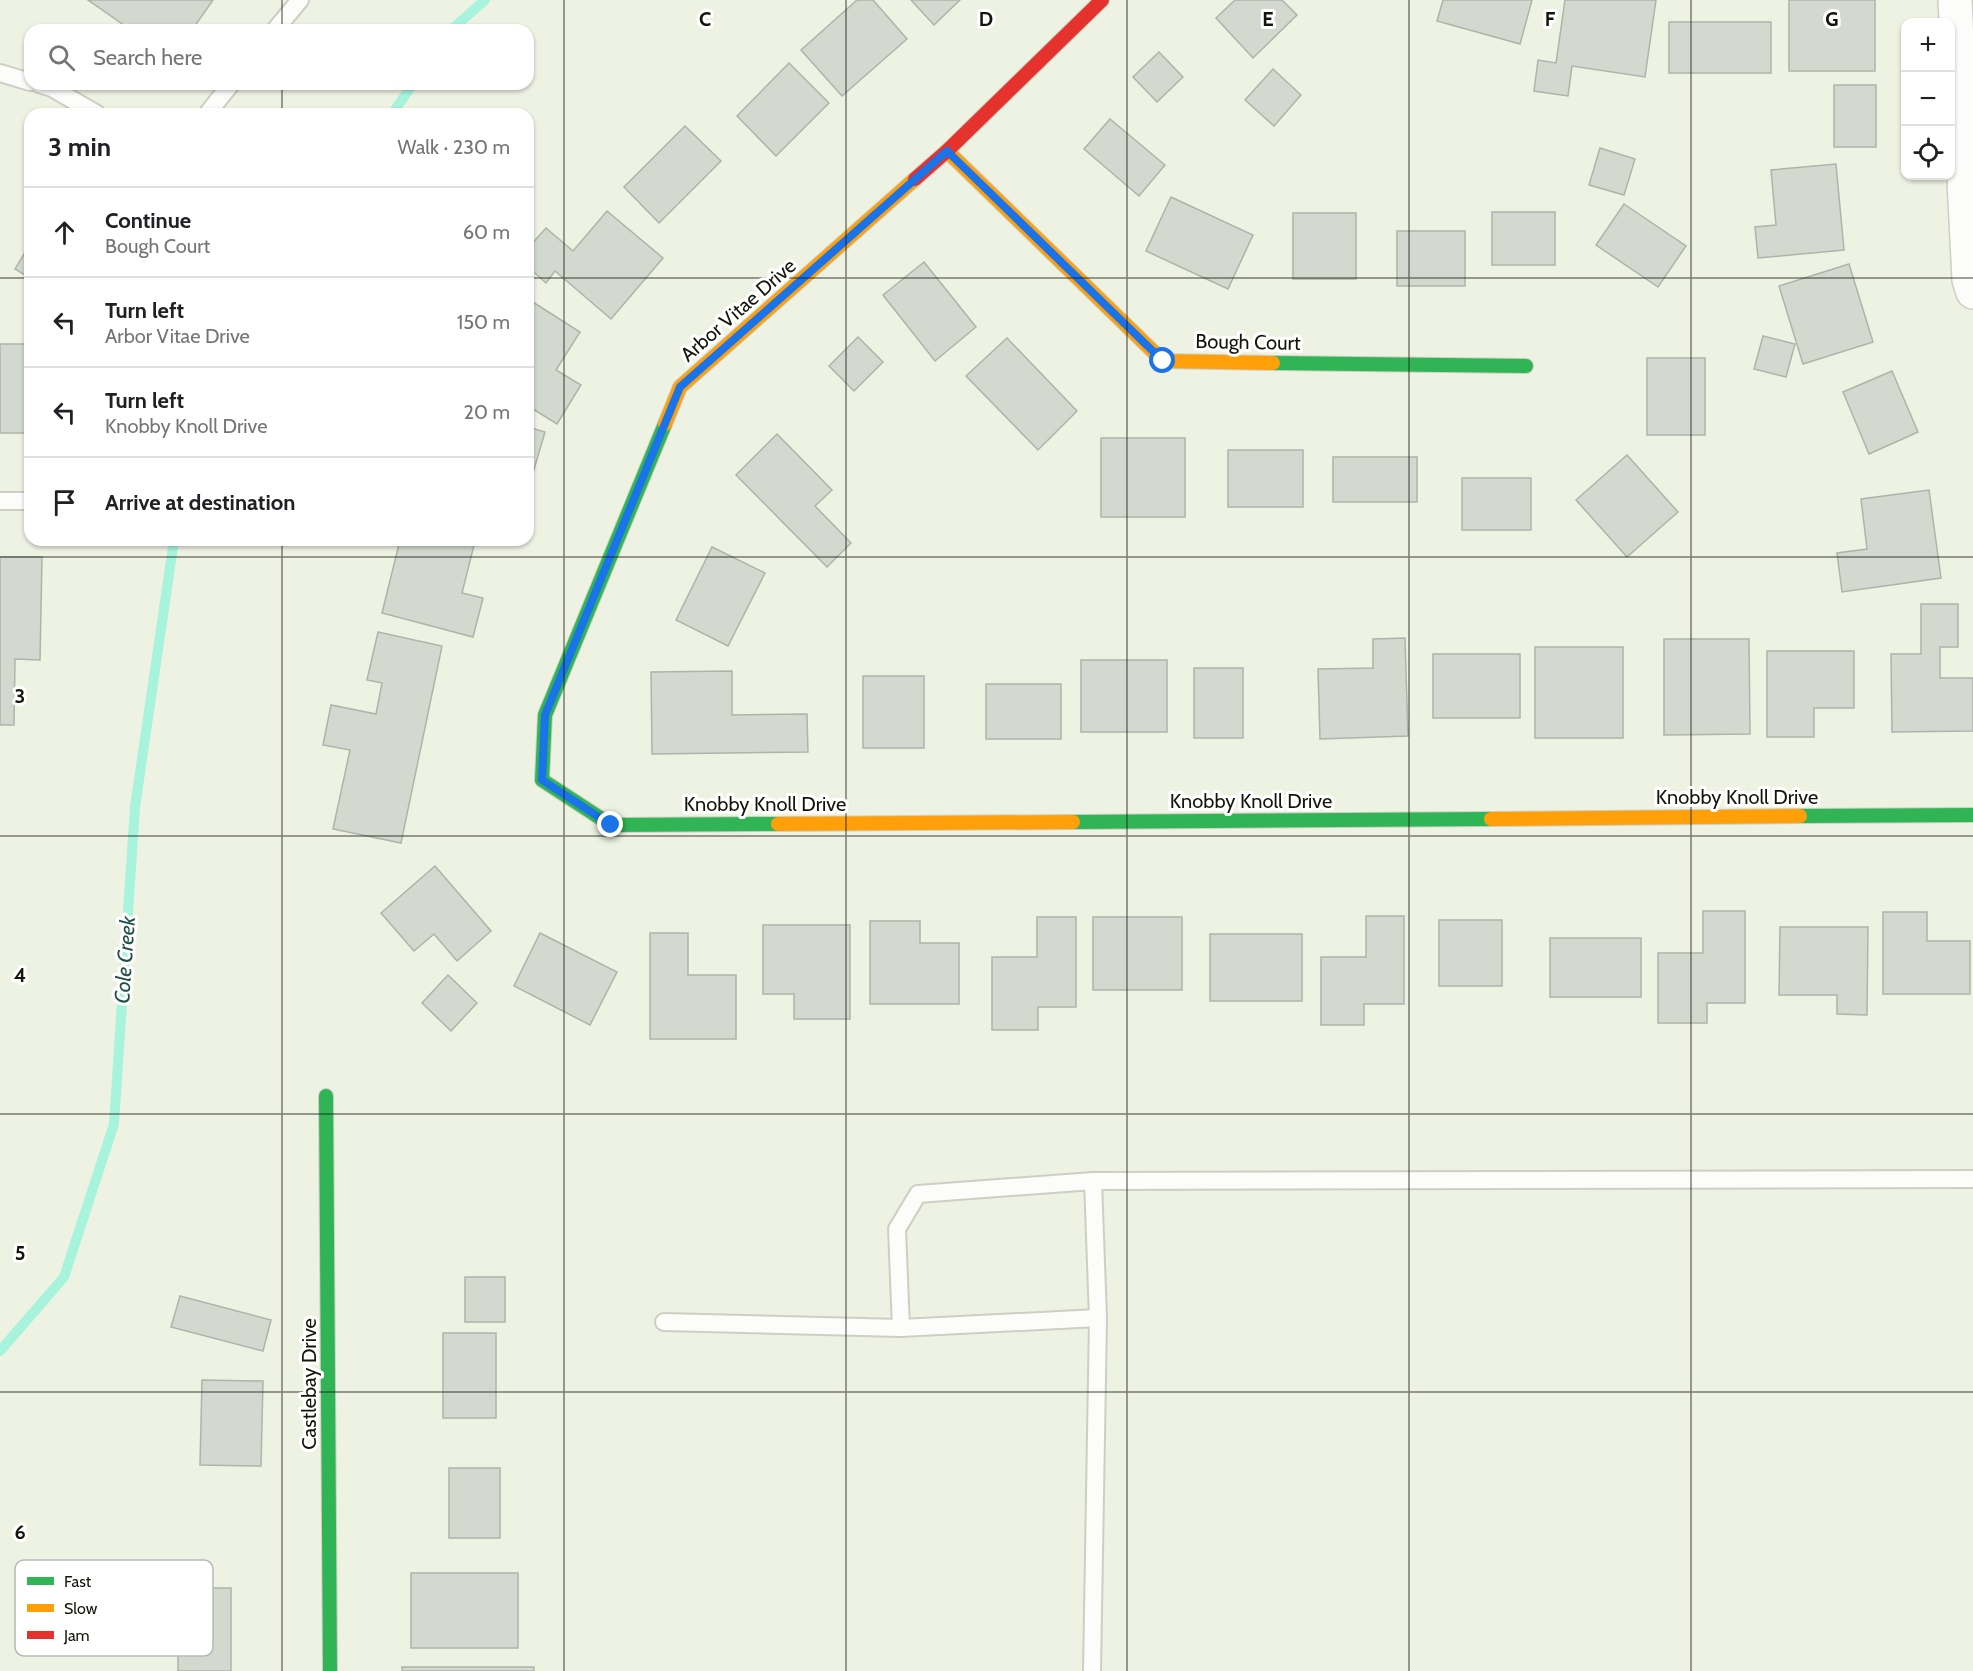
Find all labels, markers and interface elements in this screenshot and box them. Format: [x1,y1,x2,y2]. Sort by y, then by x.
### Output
text: C [699,7,711,31]
text: D [979,7,993,31]
text: E [1262,7,1274,31]
text: F [1545,7,1556,31]
text: G [1825,7,1839,31]
map controls [1901,18,1955,180]
button: + [1901,18,1955,72]
search box [24,24,534,90]
icon: search [45,41,78,74]
text: Search here [93,44,202,71]
button: − [1901,72,1955,126]
button: locate [1901,126,1955,180]
text: 3 min [48,131,111,163]
text: Walk · 230 m [398,135,510,159]
text: Continue [105,207,191,234]
icon: ahead [48,216,81,249]
text: 60 m [463,220,510,244]
text: Bough Court [105,234,210,258]
street label: Arbor Vitae Drive [675,253,801,367]
text: Turn left [105,297,184,324]
icon: left [48,306,81,339]
text: 150 m [457,310,510,334]
text: Arbor Vitae Drive [105,324,250,348]
street label: Bough Court [1195,329,1301,355]
route start [1149,347,1175,373]
text: Turn left [105,387,184,414]
icon: left [48,396,81,429]
text: 20 m [464,400,510,424]
text: Knobby Knoll Drive [105,414,267,438]
icon: arrive [48,486,81,519]
text: Arrive at destination [105,489,295,516]
text: 3 [15,684,25,708]
street label: Knobby Knoll Drive [1656,785,1818,809]
street label: Knobby Knoll Drive [1170,789,1332,813]
street label: Knobby Knoll Drive [684,792,846,816]
route end [597,811,623,837]
water label: Cole Creek [109,915,140,1004]
text: 4 [14,963,26,987]
text: 5 [15,1241,25,1265]
street label: Castlebay Drive [297,1318,321,1450]
text: 6 [14,1520,26,1544]
legend [15,1560,213,1656]
text: Fast [64,1572,92,1591]
text: Slow [64,1599,98,1618]
text: Jam [63,1626,90,1645]

